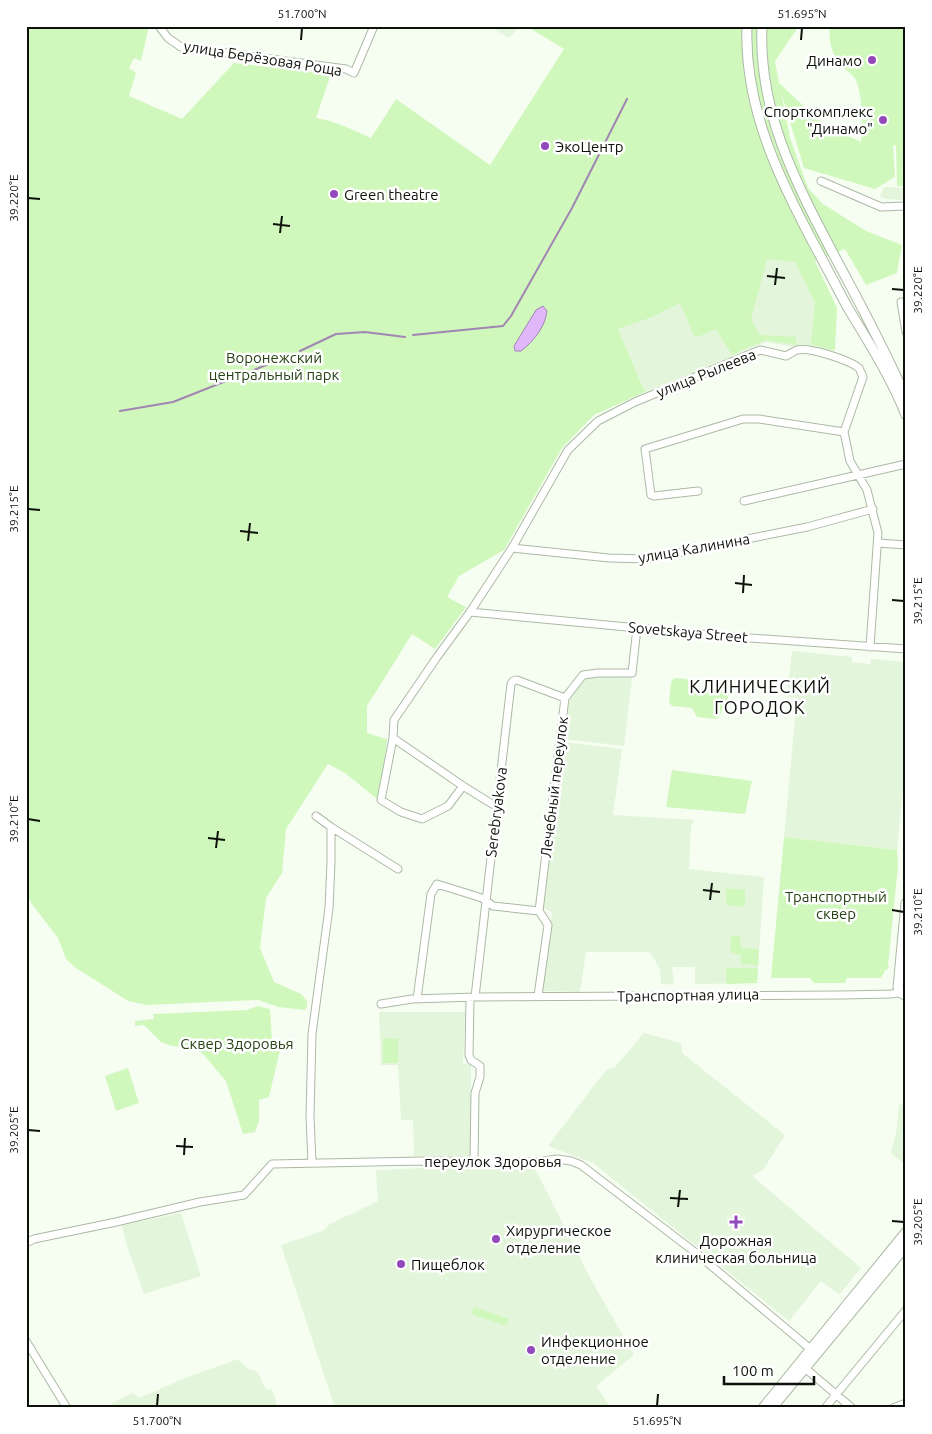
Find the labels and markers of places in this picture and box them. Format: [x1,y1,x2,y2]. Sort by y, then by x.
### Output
place label: Динамо [807,52,862,69]
marker: Динамо [866,54,878,66]
place label: Спорткомплекс "Динамо" [764,103,873,137]
marker: Спорткомплекс "Динамо" [877,114,889,126]
place label: ЭкоЦентр [555,138,623,155]
marker: ЭкоЦентр [539,140,551,152]
place label: Green theatre [344,186,438,203]
marker: Green theatre [328,188,340,200]
marker: Дорожная клиническая больница [729,1215,743,1229]
place label: Хирургическое отделение [506,1222,611,1256]
place label: Дорожная клиническая больница [655,1232,817,1266]
marker: Хирургическое отделение [490,1233,502,1245]
place label: Пищеблок [411,1256,485,1273]
marker: Пищеблок [395,1258,407,1270]
place label: Инфекционное отделение [541,1333,649,1367]
marker: Инфекционное отделение [525,1344,537,1356]

